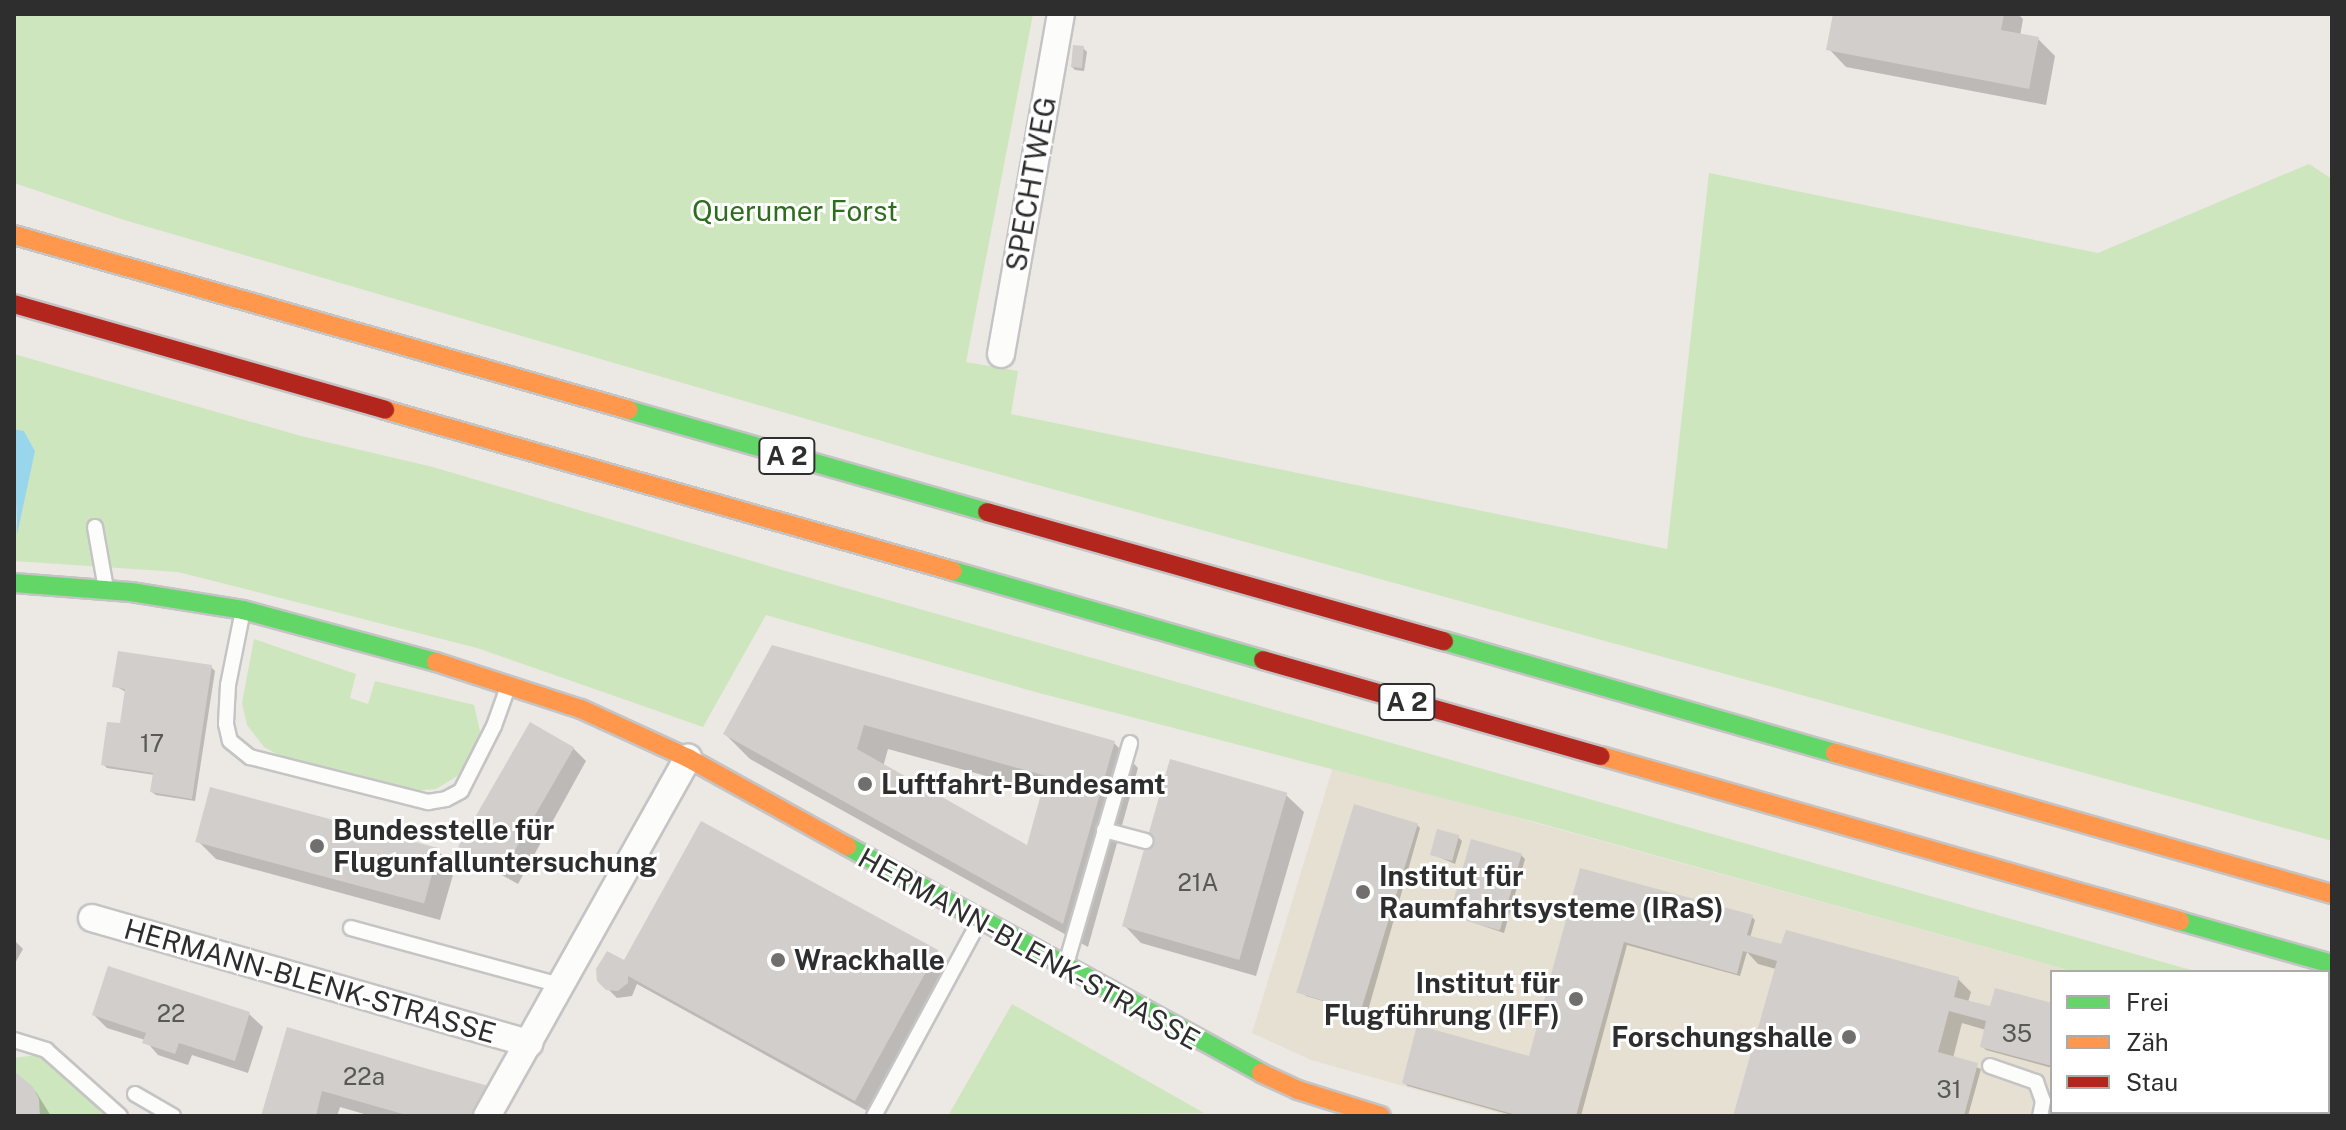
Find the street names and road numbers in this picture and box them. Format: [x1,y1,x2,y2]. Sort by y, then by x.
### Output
street label: SPECHTWEG [999,94,1063,274]
road number: A 2 [757,434,817,478]
road number: A 2 [1377,680,1437,724]
street label: HERMANN-BLENK-STRASSE [852,841,1206,1057]
street label: HERMANN-BLENK-STRASSE [120,912,500,1050]

